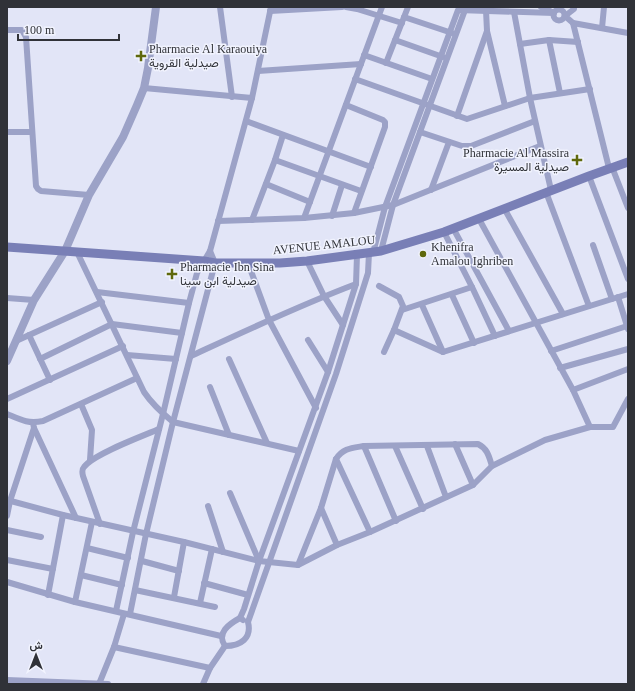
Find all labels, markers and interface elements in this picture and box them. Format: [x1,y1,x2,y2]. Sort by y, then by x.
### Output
scale bar [18,16,119,42]
text: 100 m [24,23,55,37]
place label: Pharmacie Al Karaouiya صيدلية القروية [149,42,268,71]
marker: Pharmacie Al Karaouiya صيدلية القروية [136,51,146,61]
place label: Pharmacie Al Massira صيدلية المسيرة [463,146,570,175]
marker: Pharmacie Al Massira صيدلية المسيرة [572,155,582,165]
street label: AVENUE AMALOU [272,233,376,257]
place label: Khenifra Amalou Ighriben [431,240,513,268]
marker: Khenifra Amalou Ighriben [418,249,428,259]
place label: Pharmacie Ibn Sina صيدلية ابن سينا [180,260,275,289]
marker: Pharmacie Ibn Sina صيدلية ابن سينا [167,269,177,279]
north arrow [16,635,56,675]
text: ش [29,639,43,652]

